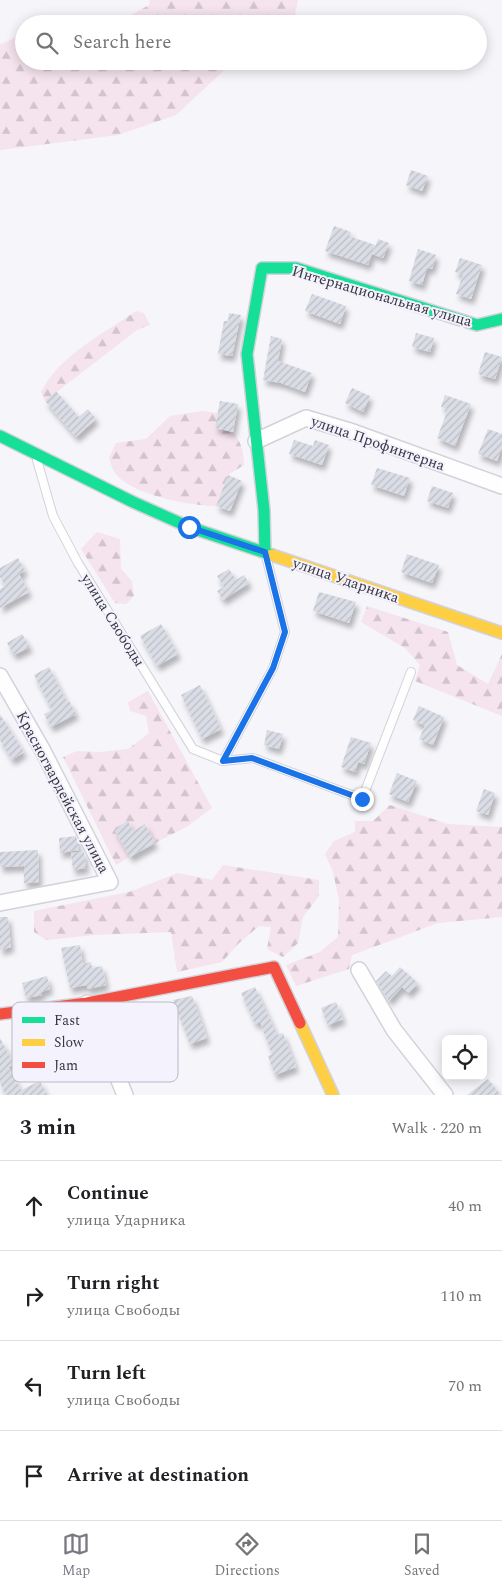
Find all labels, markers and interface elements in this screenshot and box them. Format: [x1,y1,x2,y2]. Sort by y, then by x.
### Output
search box [15,15,487,70]
text: Search here [73,28,172,57]
icon: search [33,29,61,57]
street label: Интернациональная улица [289,260,475,333]
street label: улица Профинтерна [307,409,448,477]
route start [178,516,201,539]
street label: улица Ударника [289,551,403,610]
street label: улица Свободы [74,568,150,671]
street label: Красногвардейская улица [10,707,115,878]
route end [351,788,374,811]
legend [12,1002,178,1082]
text: Fast [54,1010,80,1031]
text: Slow [54,1032,84,1053]
map controls [442,1035,487,1080]
button: locate [442,1035,487,1080]
text: Jam [54,1055,78,1076]
text: 3 min [20,1112,76,1144]
text: Walk · 220 m [391,1116,482,1140]
text: Continue [67,1179,149,1208]
icon: ahead [20,1192,48,1220]
text: 40 m [448,1194,482,1218]
text: улица Ударника [67,1208,185,1232]
text: Turn right [67,1269,160,1298]
icon: right [20,1282,48,1310]
text: 110 m [440,1284,482,1308]
text: улица Свободы [67,1298,180,1322]
text: Turn left [67,1359,146,1388]
icon: left [20,1372,48,1400]
text: 70 m [448,1374,482,1398]
text: улица Свободы [67,1388,180,1412]
text: Arrive at destination [67,1461,249,1490]
icon: arrive [20,1462,48,1490]
tab: Map [62,1530,90,1581]
tab: Directions [214,1530,280,1581]
tab: Saved [404,1530,440,1581]

